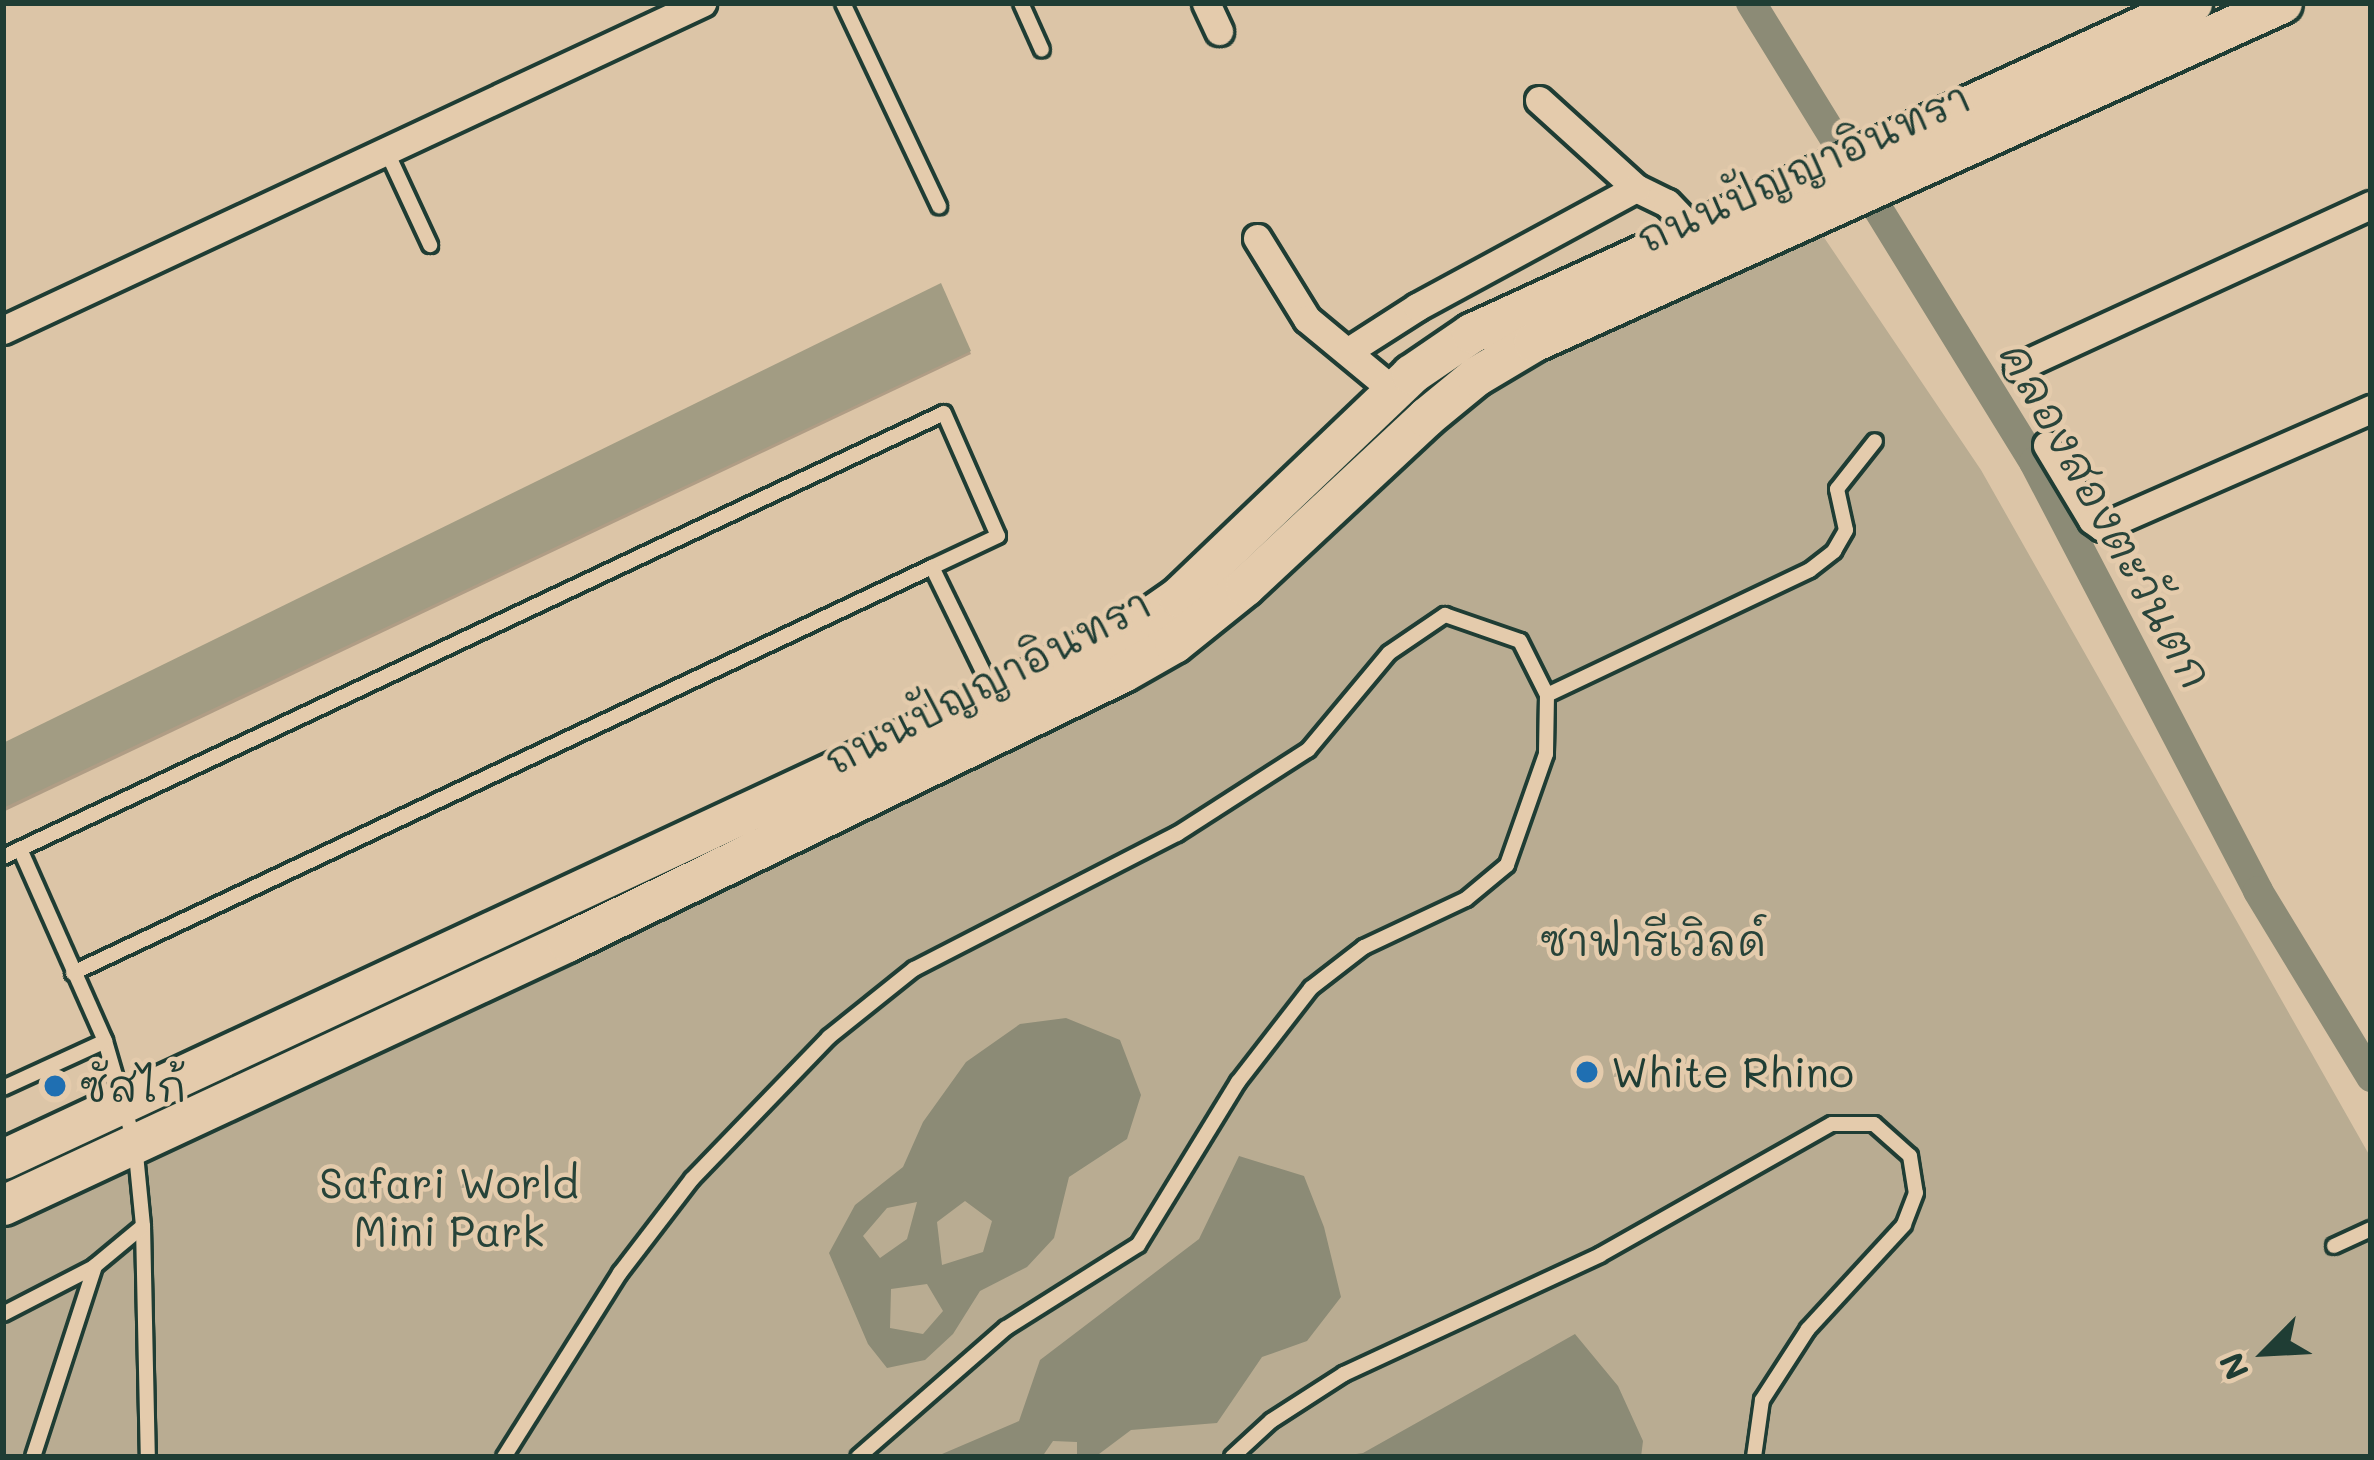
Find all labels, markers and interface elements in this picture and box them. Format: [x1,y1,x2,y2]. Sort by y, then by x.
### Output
street label: ถนนปัญญาอินทรา [1629,71,1977,263]
water label: คลองสองตะวันตก [1989,332,2225,698]
street label: ถนนปัญญาอินทรา [816,577,1158,785]
park label: ซาฟารีเวิลด์ [1539,915,1767,965]
place label: White Rhino [1611,1047,1854,1097]
marker: White Rhino [1574,1059,1600,1085]
place label: ซัสไก้ [79,1061,187,1111]
marker: ซัสไก้ [42,1073,68,1099]
park label: Safari World Mini Park [319,1158,579,1256]
north arrow [2206,1292,2326,1412]
text: N [2208,1347,2257,1387]

